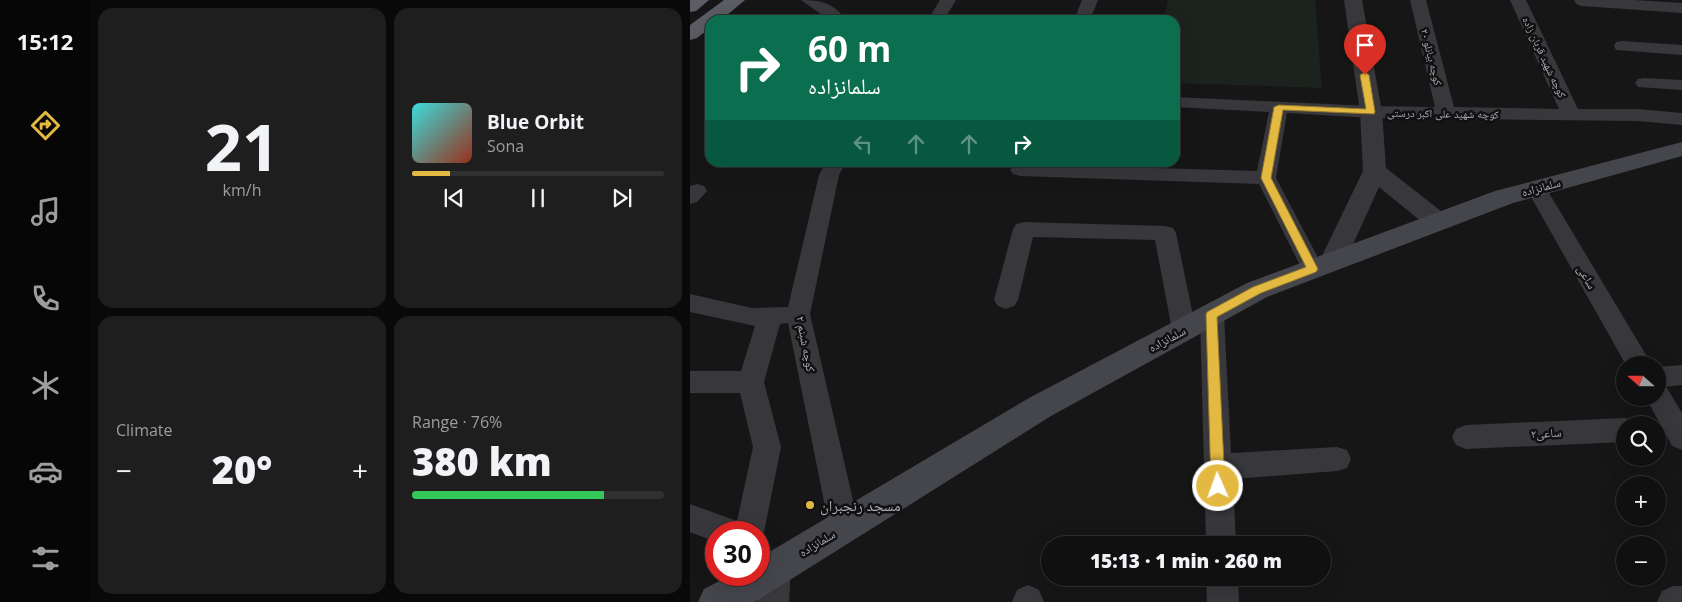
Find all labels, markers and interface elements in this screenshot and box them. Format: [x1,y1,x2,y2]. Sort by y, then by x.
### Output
street label: کوچه شهید قربان زاده [1520,14,1571,100]
pin [1344,24,1386,75]
text: 60 m [808,25,891,72]
text: 15:12 [17,26,73,56]
street label: کوچه بیانلو ۲۰ [1418,27,1446,87]
icon: arrive [1351,31,1379,59]
icon: right [725,35,790,100]
text: سلمانزاده [808,70,881,100]
text: 21 [205,102,279,190]
street label: کوچه شهید علی اکبر درستی [1387,105,1500,121]
icon: directions [28,108,63,143]
text: Blue Orbit [487,109,584,135]
icon: left [849,130,877,158]
icon: ahead [902,130,930,158]
icon: ahead [955,130,983,158]
icon: right [1008,130,1036,158]
text: Sona [487,135,524,157]
street label: سلمانزاده [1520,174,1562,200]
text: km/h [223,179,261,201]
icon: previous [440,184,468,212]
icon: pause [524,184,552,212]
icon: next [608,184,636,212]
icon: music [28,194,63,229]
street label: ساعی [1573,262,1601,292]
icon: phone [28,281,63,316]
street label: کوچه شبنم ۲ [792,315,820,373]
street label: سلمانزاده [1145,322,1189,356]
north arrow [1616,356,1666,406]
map controls [1616,356,1666,586]
icon: climate [28,368,63,403]
text: Range · 76% [412,411,502,433]
button: search [1616,416,1666,466]
text: Climate [116,419,173,441]
street label: ساعی۲ [1530,424,1562,442]
text: 380 km [412,435,552,487]
text: 20° [212,443,272,495]
text: − [116,451,132,489]
text: + [352,451,368,489]
icon: car [28,454,63,489]
position arrow [1191,459,1243,511]
button: + [1616,476,1666,526]
place label: مسجد رنجبران [820,495,901,516]
marker: مسجد رنجبران [804,499,816,511]
speed limit sign: 30 [705,521,770,586]
street label: سلمانزاده [796,525,838,561]
button: − [1616,536,1666,586]
icon: filters [28,541,63,576]
text: 15:13 · 1 min · 260 m [1090,548,1282,574]

